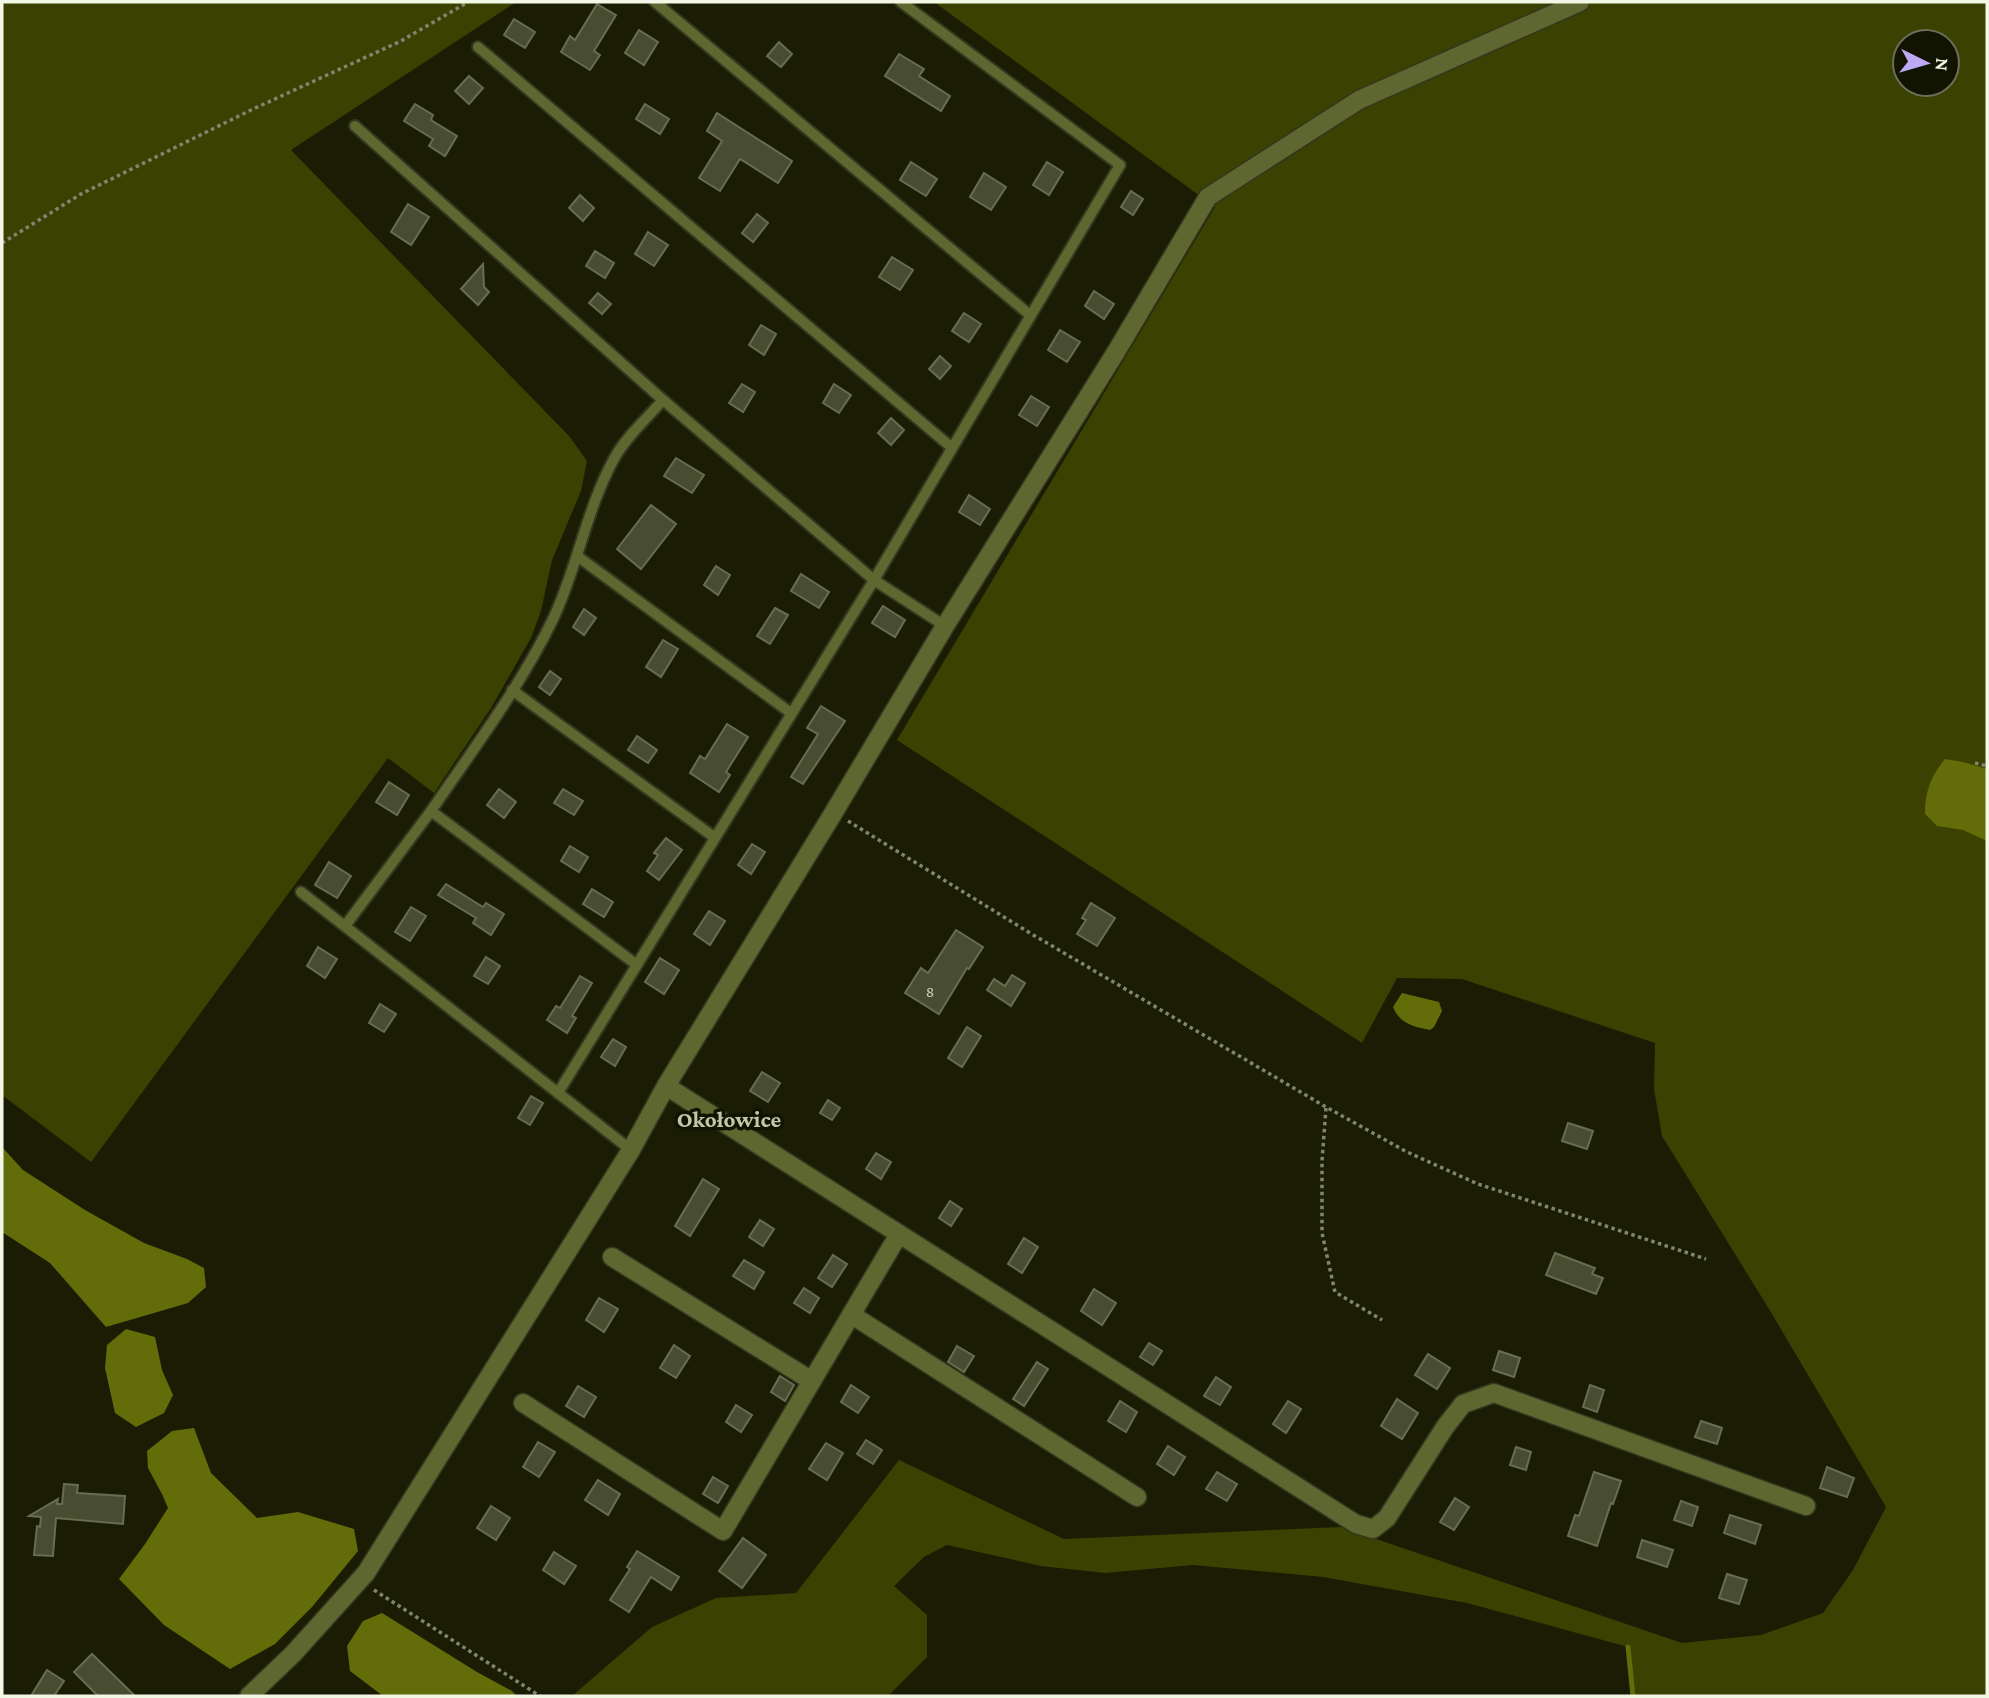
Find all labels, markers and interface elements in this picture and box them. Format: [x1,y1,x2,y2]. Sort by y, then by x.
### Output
north arrow [1891,28,1961,98]
text: N [1931,57,1953,72]
house number: 8 [926,983,934,1000]
district label: Okołowice [677,1106,782,1132]

